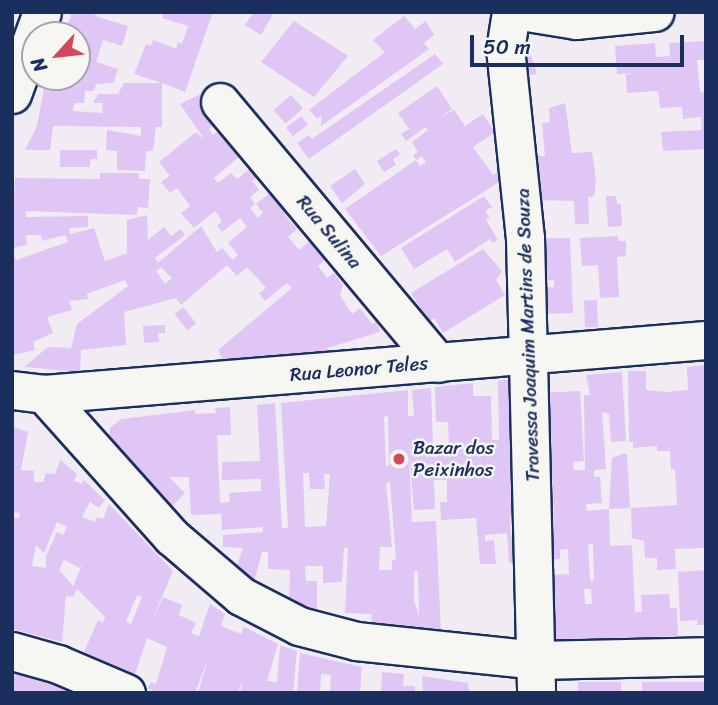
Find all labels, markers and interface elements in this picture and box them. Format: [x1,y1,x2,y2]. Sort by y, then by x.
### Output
north arrow [21,21,91,91]
scale bar [473,21,686,65]
text: 50 m [483,28,531,66]
text: N [21,52,56,78]
street label: Travessa Joaquim Martins de Souza [511,188,545,482]
street label: Rua Sulina [292,191,366,273]
street label: Rua Leonor Teles [289,352,429,386]
place label: Bazar dos Peixinhos [413,437,494,481]
marker: Bazar dos Peixinhos [391,451,407,467]

